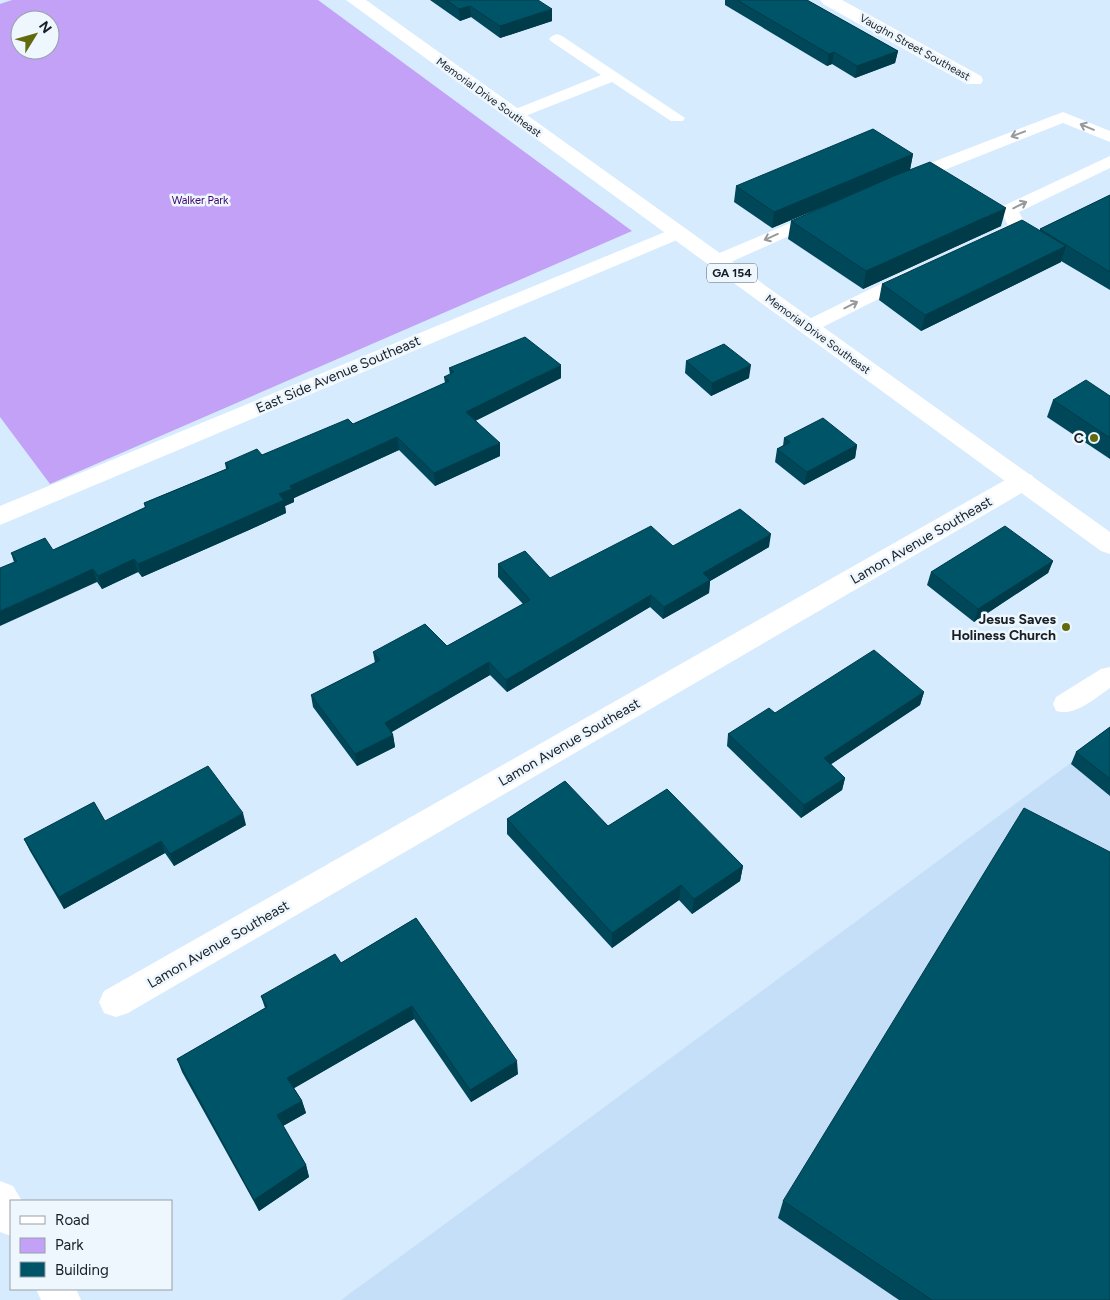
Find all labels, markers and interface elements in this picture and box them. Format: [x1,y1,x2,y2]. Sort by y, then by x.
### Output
north arrow [10,10,60,60]
street label: Vaughn Street Southeast [857,12,972,83]
text: N [35,18,55,37]
street label: Memorial Drive Southeast [434,55,544,140]
one-way arrow [1080,121,1095,131]
one-way arrow [1011,130,1026,140]
park label: Walker Park [172,194,229,207]
one-way arrow [1012,200,1027,209]
one-way arrow [764,233,779,243]
road number: GA 154 [707,264,757,282]
street label: Memorial Drive Southeast [763,292,873,377]
one-way arrow [843,300,858,309]
street label: East Side Avenue Southeast [253,332,423,417]
place label: C [1074,430,1084,447]
marker: C [1088,432,1100,444]
street label: Lamon Avenue Southeast [847,493,995,588]
place label: Jesus Saves Holiness Church [951,611,1056,644]
marker: Jesus Saves Holiness Church [1060,621,1072,633]
street label: Lamon Avenue Southeast [495,695,643,790]
street label: Lamon Avenue Southeast [144,897,292,992]
legend [10,1200,172,1290]
text: Road [55,1211,90,1229]
text: Park [55,1236,84,1254]
text: Building [55,1261,109,1279]

